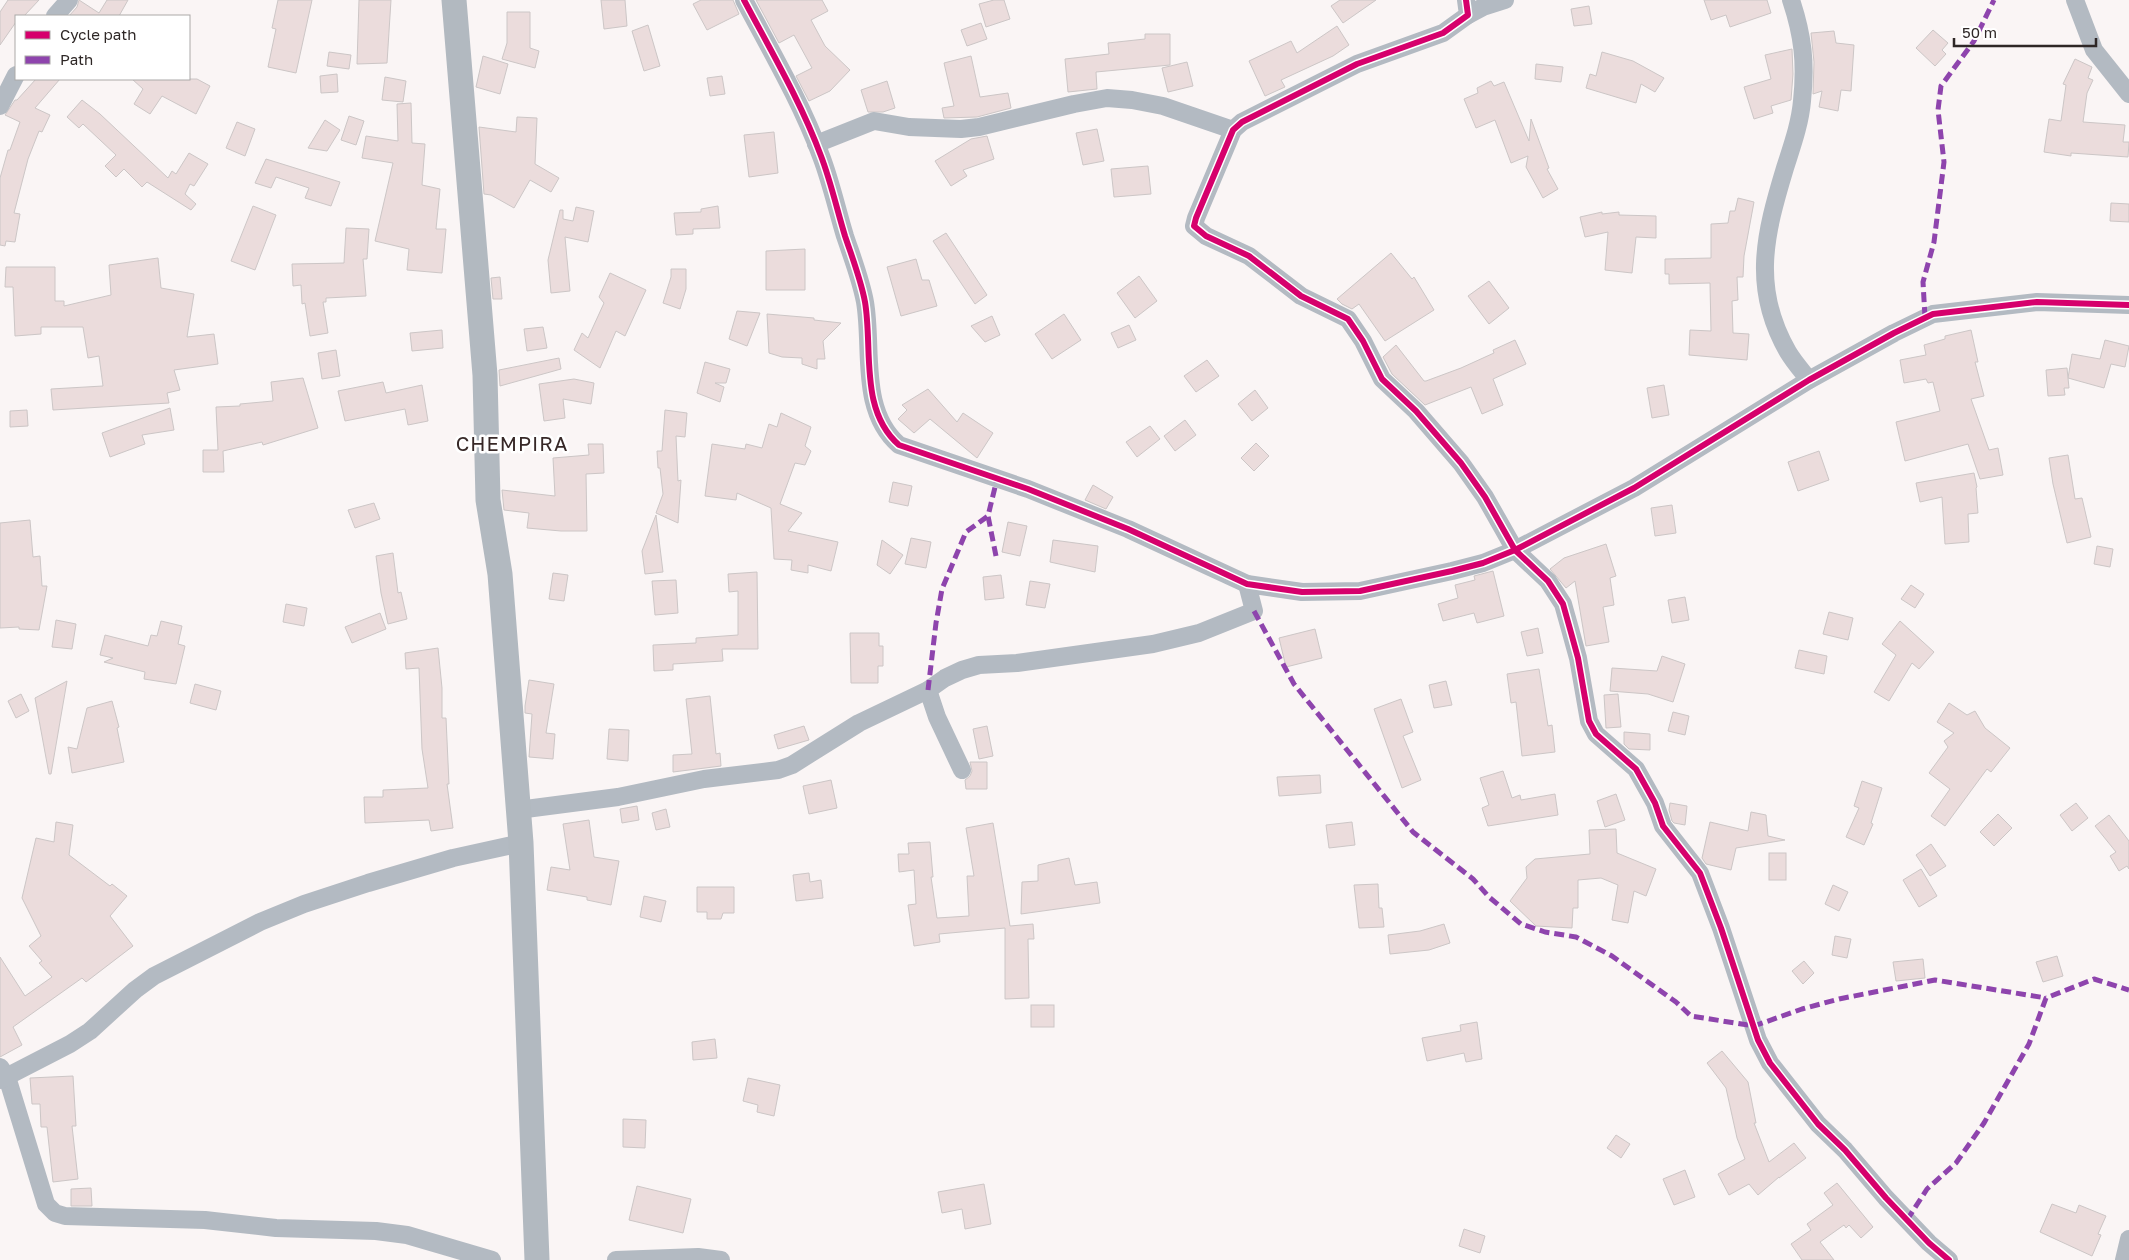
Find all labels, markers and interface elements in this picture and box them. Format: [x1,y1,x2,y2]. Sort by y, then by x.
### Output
legend [15,15,190,80]
scale bar [1954,15,2096,47]
text: 50 m [1962,23,1997,41]
text: Cycle path [60,25,136,43]
text: Path [60,50,93,68]
district label: CHEMPIRA [456,431,568,455]

